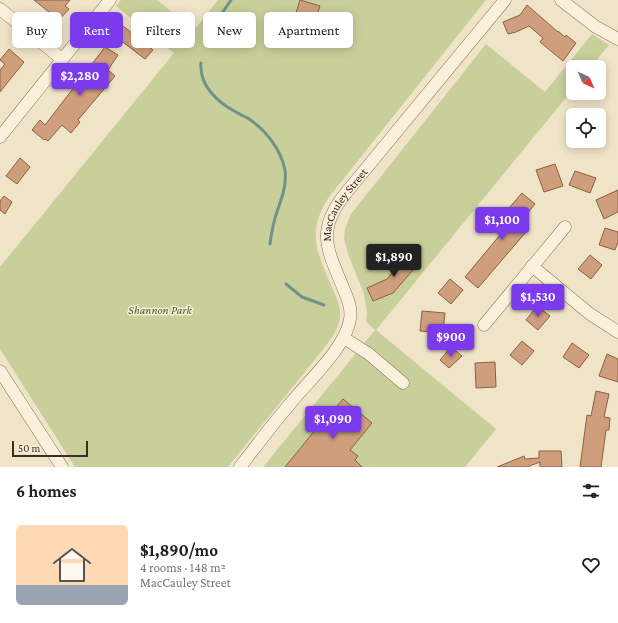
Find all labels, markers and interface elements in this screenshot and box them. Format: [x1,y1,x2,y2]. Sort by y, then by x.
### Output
chip: Buy [12,12,62,48]
chip: Rent [70,12,123,48]
chip: Filters [131,12,195,48]
chip: New [203,12,256,48]
chip: Apartment [264,12,353,48]
north arrow [566,60,606,100]
map controls [566,60,606,148]
pin: $2,280 [47,63,113,97]
text: $2,280 [61,68,99,83]
button: locate [566,108,606,148]
street label: MacCauley Street [320,164,371,242]
pin: $1,100 [469,207,535,241]
text: $1,100 [484,212,520,227]
pin: $1,890 [361,244,427,278]
text: $1,890 [375,249,413,264]
pin: $1,530 [505,284,571,318]
text: $1,530 [520,289,556,304]
park label: Shannon Park [128,303,192,317]
pin: $900 [427,324,475,358]
text: $900 [436,329,466,344]
pin: $1,090 [300,406,366,440]
text: $1,090 [314,411,352,426]
scale bar [12,439,88,458]
text: 50 m [18,442,40,454]
icon: filters [580,480,602,502]
text: 6 homes [16,482,76,501]
icon: home [48,541,96,589]
text: $1,890/mo [140,541,218,560]
icon: heart [580,554,602,576]
text: 4 rooms · 148 m² [140,560,226,575]
text: MacCauley Street [140,575,231,590]

